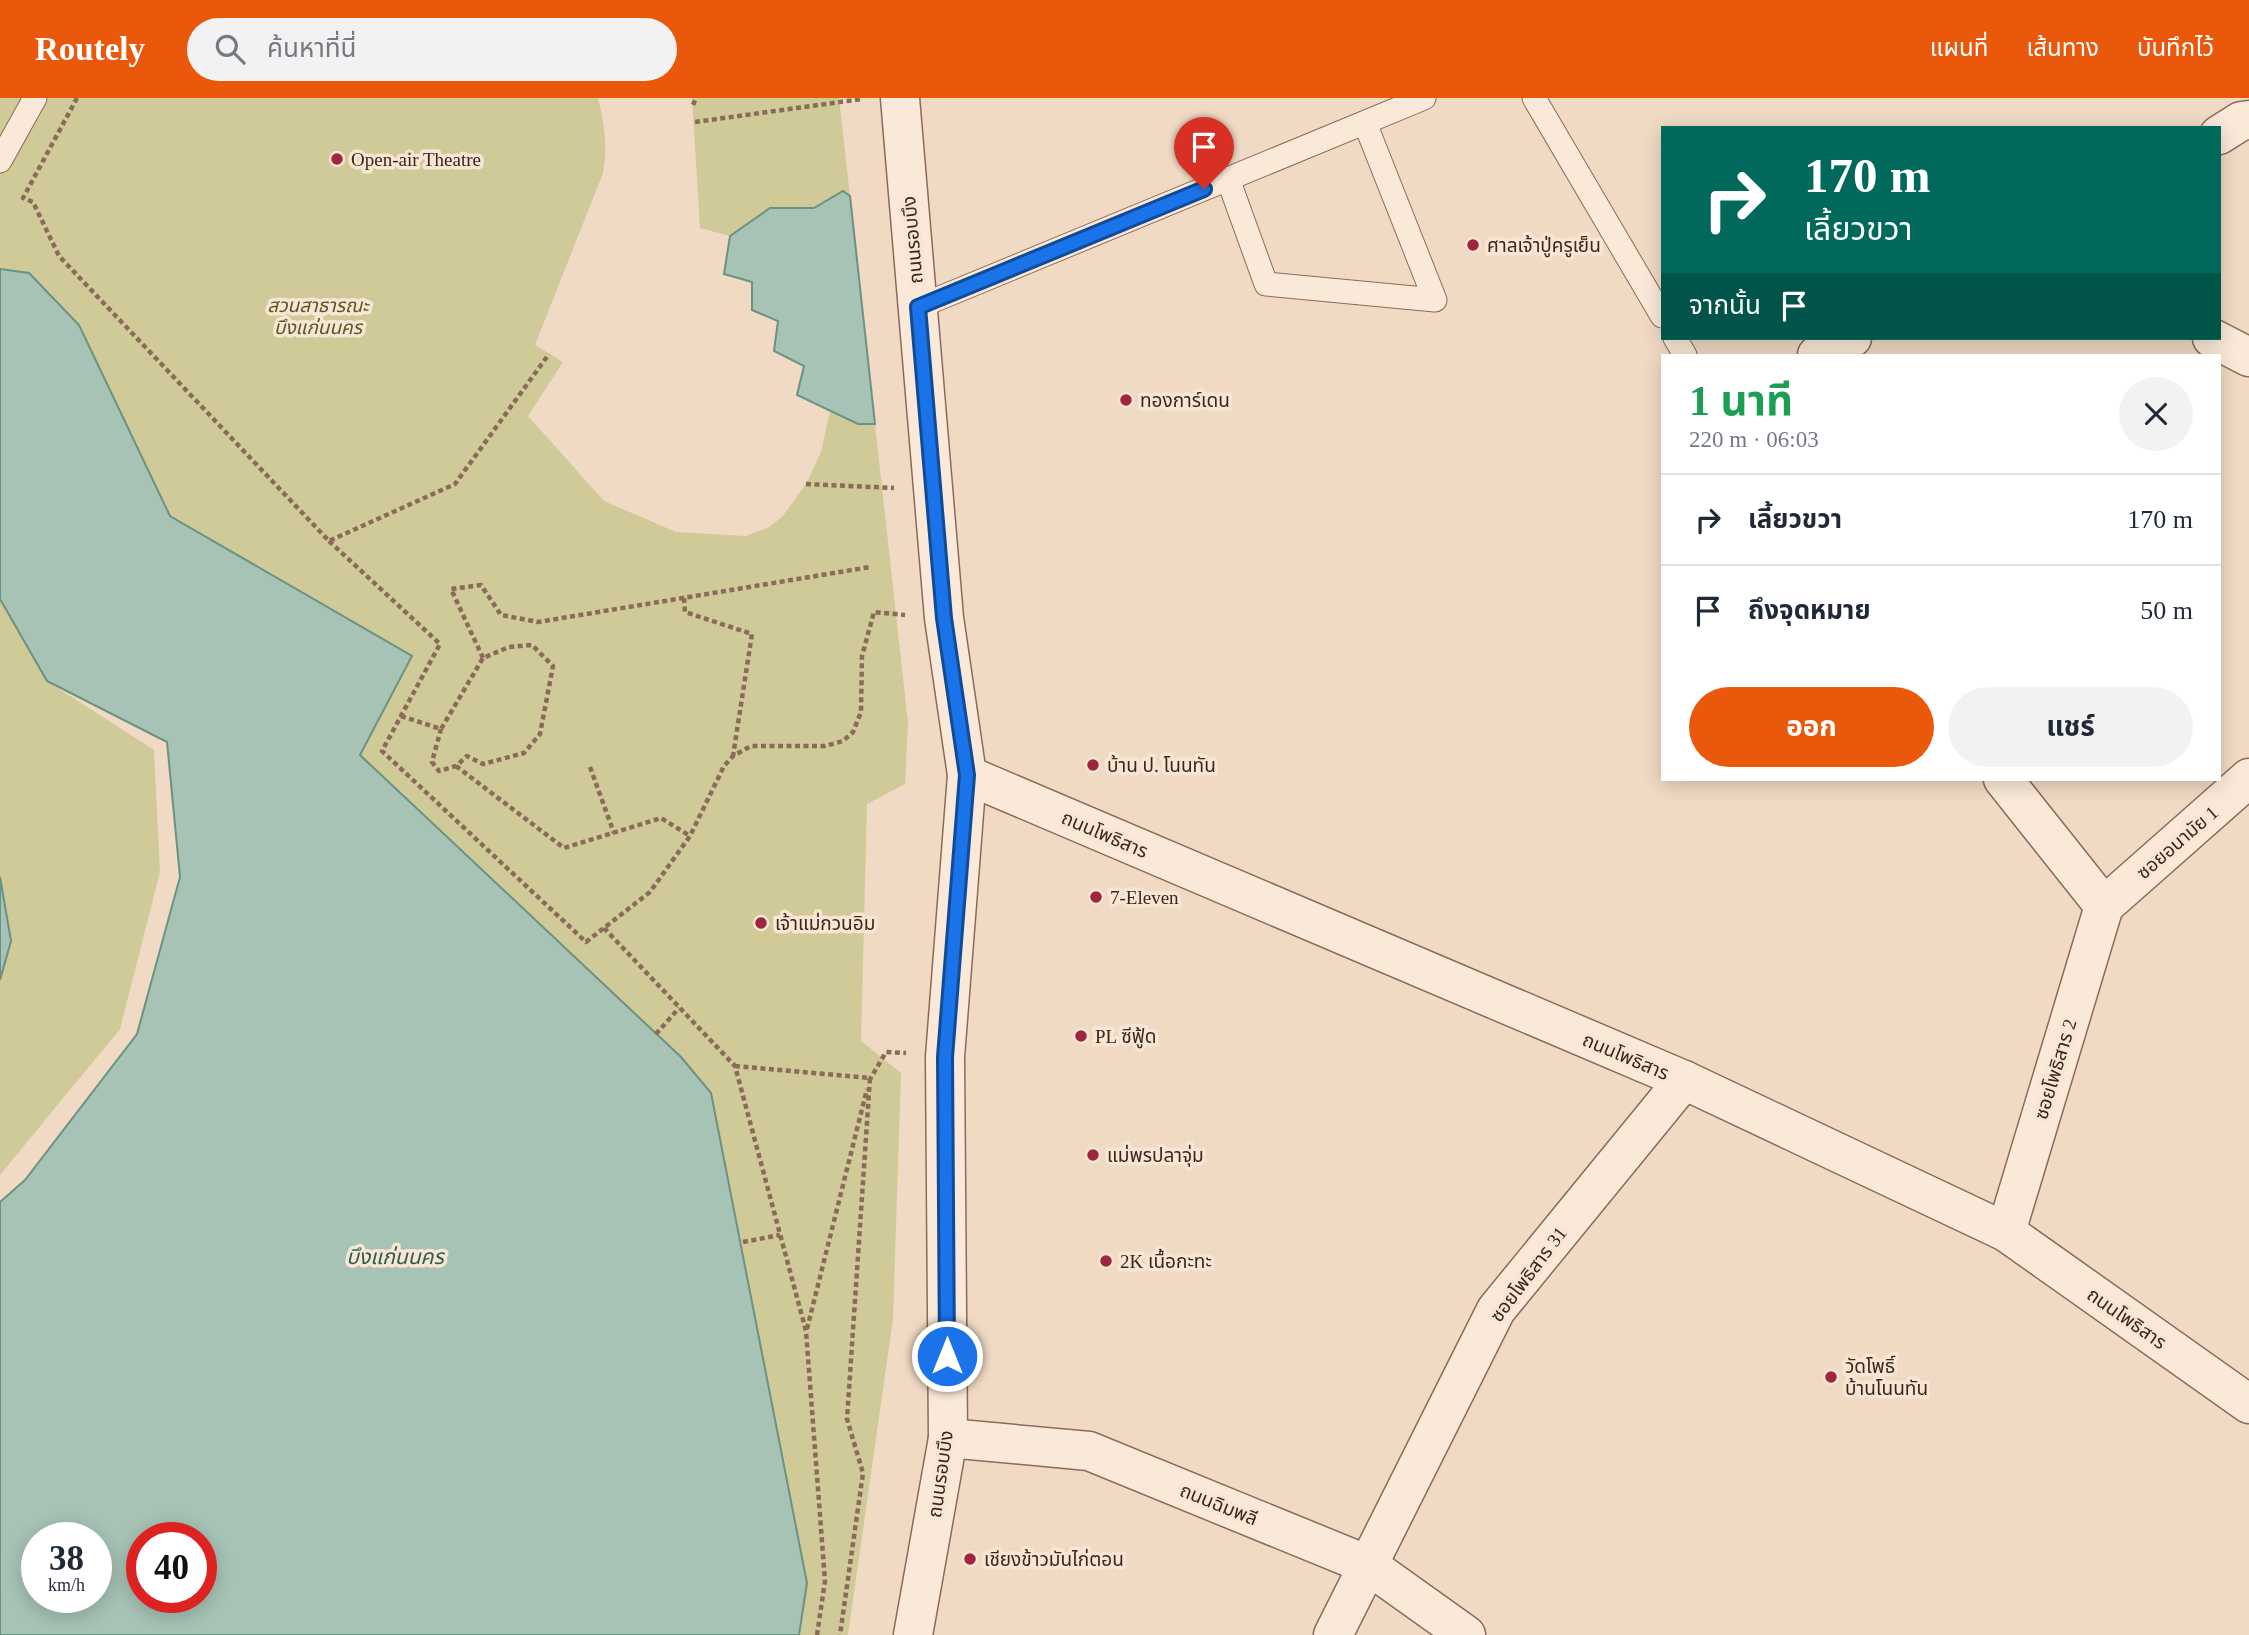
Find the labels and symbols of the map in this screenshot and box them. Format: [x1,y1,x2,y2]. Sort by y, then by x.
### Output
pin [1174,117,1234,189]
place label: Open-air Theatre [351,149,481,170]
marker: Open-air Theatre [329,151,345,167]
street label: ถนนรอบบึง [898,195,927,285]
place label: ศาลเจ้าปู่ครูเย็น [1487,234,1601,258]
marker: ศาลเจ้าปู่ครูเย็น [1465,237,1481,253]
park label: สวนสาธารณะ บึงแก่นนคร [267,295,370,338]
place label: ทองการ์เดน [1140,390,1230,411]
marker: ทองการ์เดน [1118,392,1134,408]
place label: บ้าน ป. โนนทัน [1107,754,1216,776]
marker: บ้าน ป. โนนทัน [1085,757,1101,773]
street label: ซอยอนามัย 1 [2133,802,2222,883]
street label: ถนนโพธิสาร [1059,807,1151,862]
place label: 7-Eleven [1110,887,1179,908]
marker: 7-Eleven [1088,889,1104,905]
place label: เจ้าแม่กวนอิม [775,912,875,934]
marker: เจ้าแม่กวนอิม [753,915,769,931]
street label: ซอยโพธิสาร 2 [2030,1016,2081,1122]
place label: PL ซีฟู้ด [1095,1026,1156,1049]
marker: PL ซีฟู้ด [1073,1028,1089,1044]
street label: ถนนโพธิสาร [1580,1029,1672,1084]
place label: แม่พรปลาจุ่ม [1107,1144,1204,1167]
marker: แม่พรปลาจุ่ม [1085,1147,1101,1163]
street label: ซอยโพธิสาร 31 [1486,1223,1571,1326]
water label: บึงแก่นนคร [346,1245,445,1269]
place label: 2K เนื้อกะทะ [1120,1248,1212,1272]
marker: 2K เนื้อกะทะ [1098,1253,1114,1269]
street label: ถนนโพธิสาร [2083,1284,2170,1353]
position arrow [910,1319,984,1393]
place label: วัดโพธิ์ บ้านโนนทัน [1845,1355,1928,1399]
marker: วัดโพธิ์ บ้านโนนทัน [1823,1369,1839,1385]
street label: ถนนรอบบึง [924,1429,957,1519]
street label: ถนนฉิมพลี [1177,1479,1261,1530]
speed limit sign: 40 [126,1522,217,1613]
place label: เชียงข้าวมันไก่ตอน [984,1548,1124,1570]
marker: เชียงข้าวมันไก่ตอน [962,1551,978,1567]

